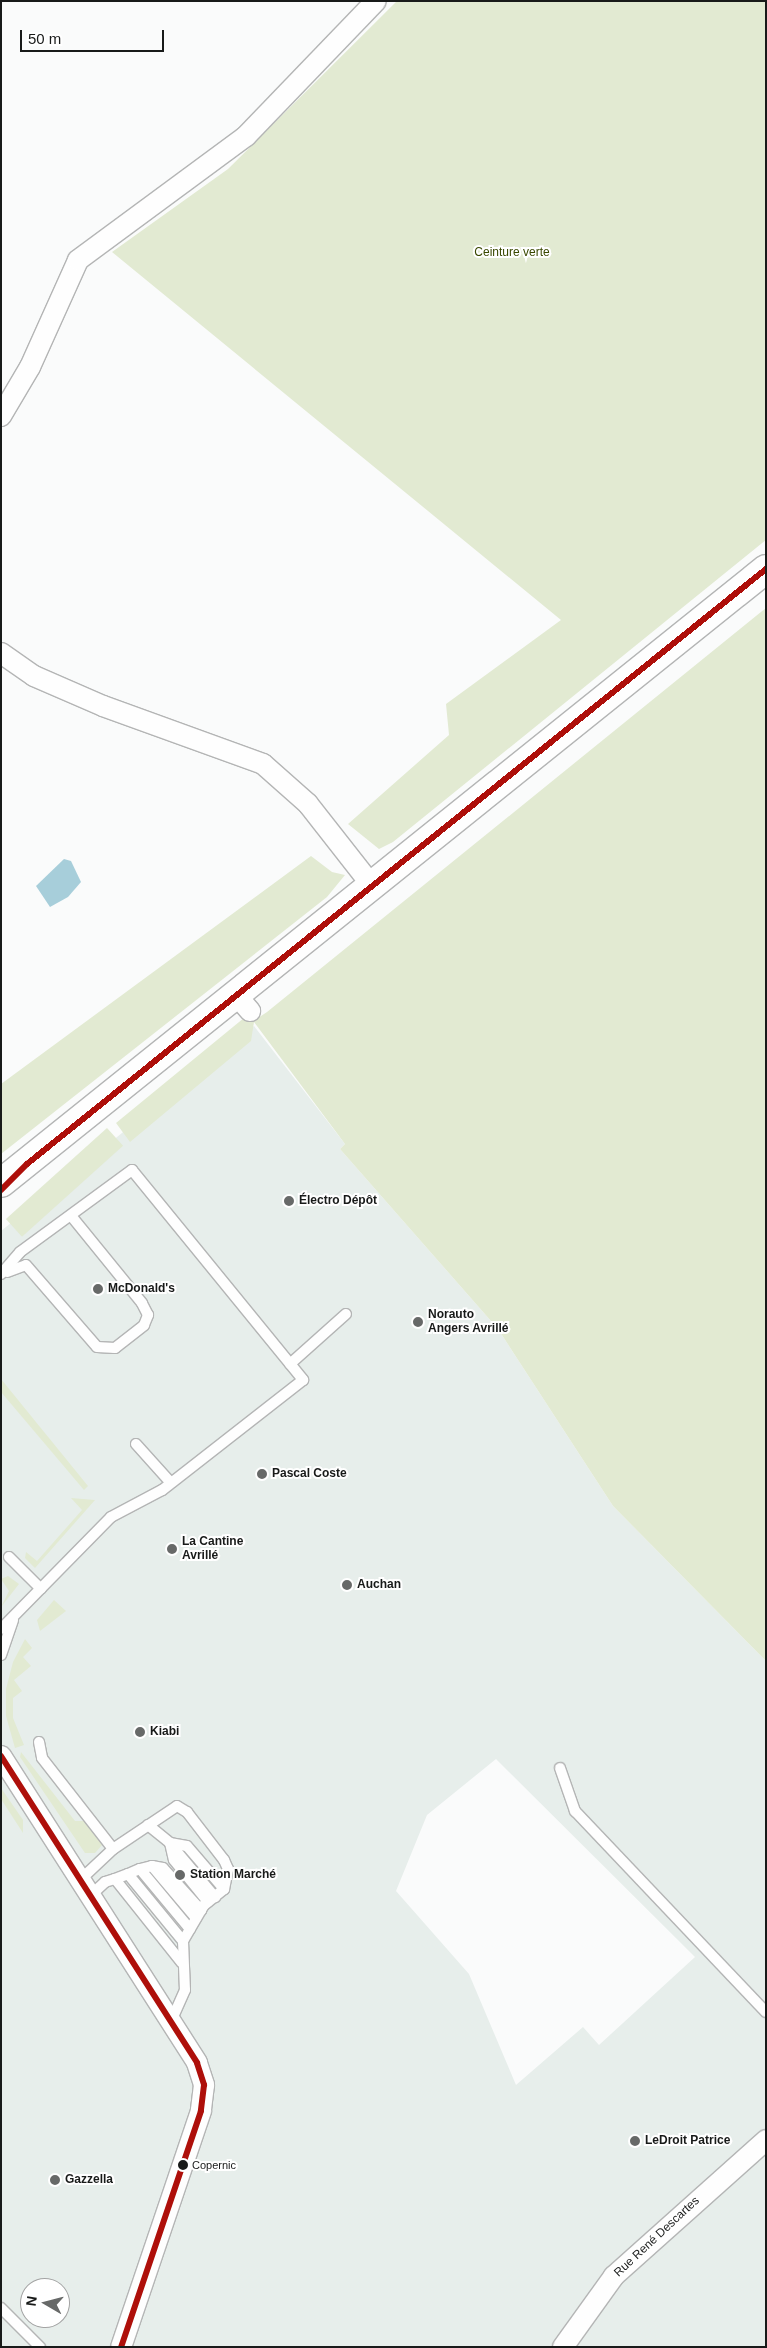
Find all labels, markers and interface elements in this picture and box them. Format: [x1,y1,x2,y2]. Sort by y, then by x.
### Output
scale bar [22,20,166,52]
text: 50 m [28,30,61,47]
park label: Ceinture verte [474,246,550,260]
place label: Électro Dépôt [299,1194,377,1208]
marker: Électro Dépôt [283,1195,295,1207]
place label: McDonald's [108,1282,175,1296]
marker: McDonald's [92,1283,104,1295]
place label: Norauto Angers Avrillé [428,1308,509,1336]
marker: Norauto Angers Avrillé [412,1316,424,1328]
place label: Pascal Coste [272,1467,347,1481]
marker: Pascal Coste [256,1468,268,1480]
place label: La Cantine Avrillé [182,1535,243,1563]
marker: La Cantine Avrillé [166,1543,178,1555]
place label: Auchan [357,1578,401,1592]
marker: Auchan [341,1579,353,1591]
place label: Kiabi [150,1725,179,1739]
marker: Kiabi [134,1726,146,1738]
place label: Station Marché [190,1868,276,1882]
marker: Station Marché [174,1869,186,1881]
place label: LeDroit Patrice [645,2134,730,2148]
marker: LeDroit Patrice [629,2135,641,2147]
place label: Copernic [192,2158,236,2172]
marker: Copernic [178,2160,188,2170]
place label: Gazzella [65,2173,113,2187]
marker: Gazzella [49,2174,61,2186]
street label: Rue René Descartes [611,2194,703,2280]
north arrow [20,2278,70,2328]
text: N [23,2295,40,2307]

